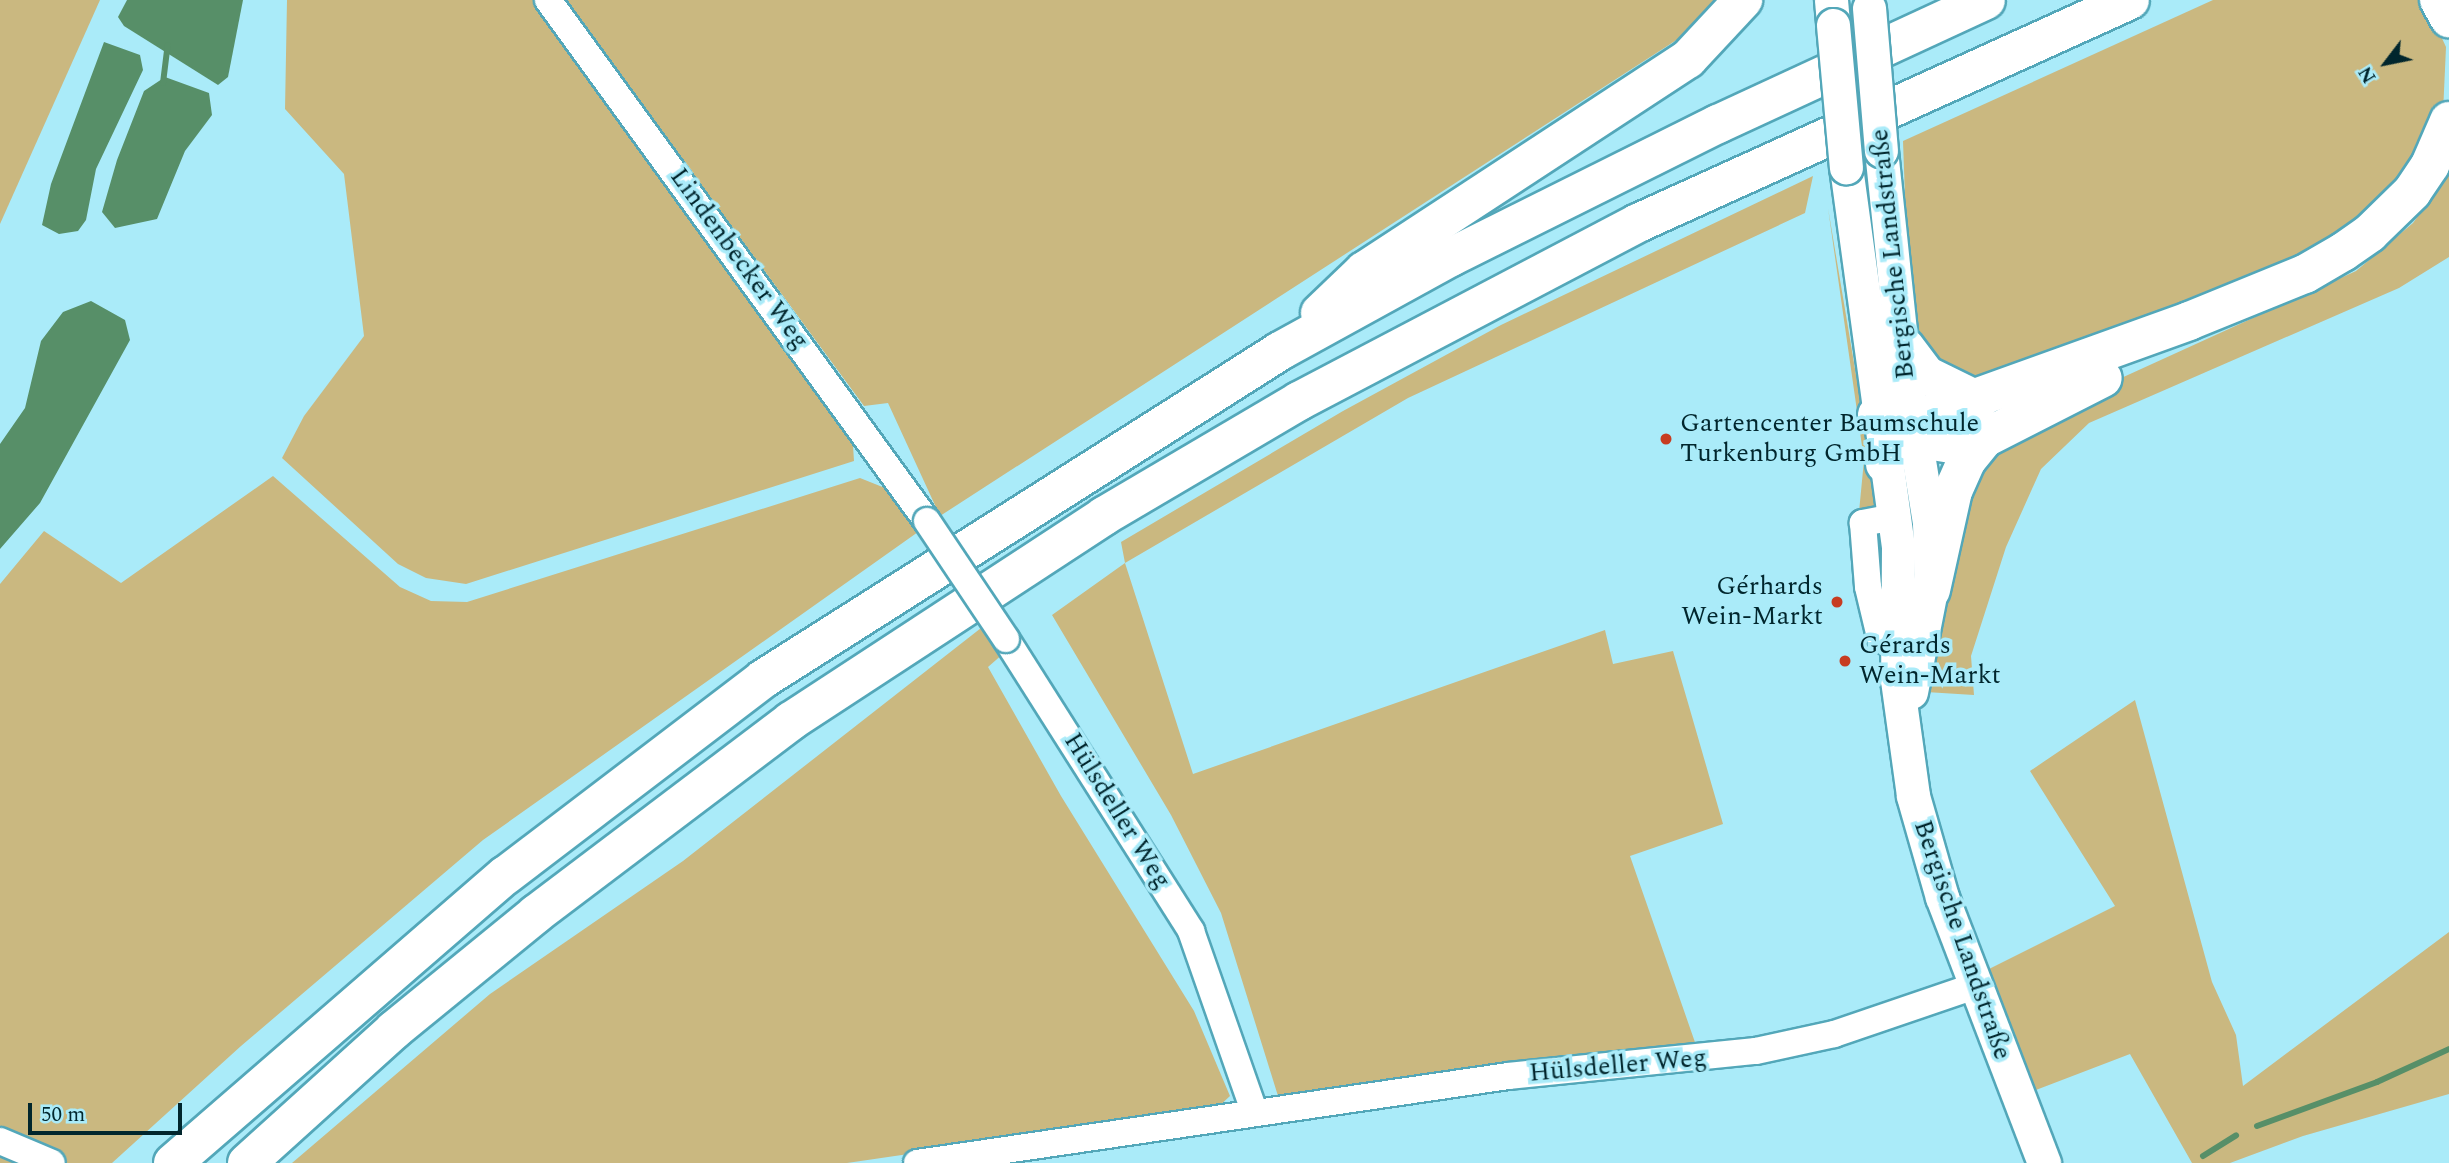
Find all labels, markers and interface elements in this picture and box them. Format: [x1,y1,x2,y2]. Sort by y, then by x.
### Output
north arrow [2351,28,2421,98]
text: N [2351,60,2384,89]
street label: Bergische Landstraße [1864,127,1922,381]
street label: Lindenbecker Weg [663,162,815,356]
place label: Gartencenter Baumschule Turkenburg GmbH [1680,408,1979,470]
marker: Gartencenter Baumschule Turkenburg GmbH [1658,431,1674,447]
place label: Gérhards Wein-Markt [1681,571,1823,632]
marker: Gérhards Wein-Markt [1829,594,1845,610]
place label: Gérards Wein-Markt [1859,630,2001,692]
marker: Gérards Wein-Markt [1837,653,1853,669]
street label: Hülsdeller Weg [1057,727,1177,895]
street label: Bergische Landstraße [1906,816,2018,1064]
street label: Hülsdeller Weg [1528,1043,1708,1089]
scale bar [32,1090,186,1134]
text: 50 m [41,1099,85,1131]

